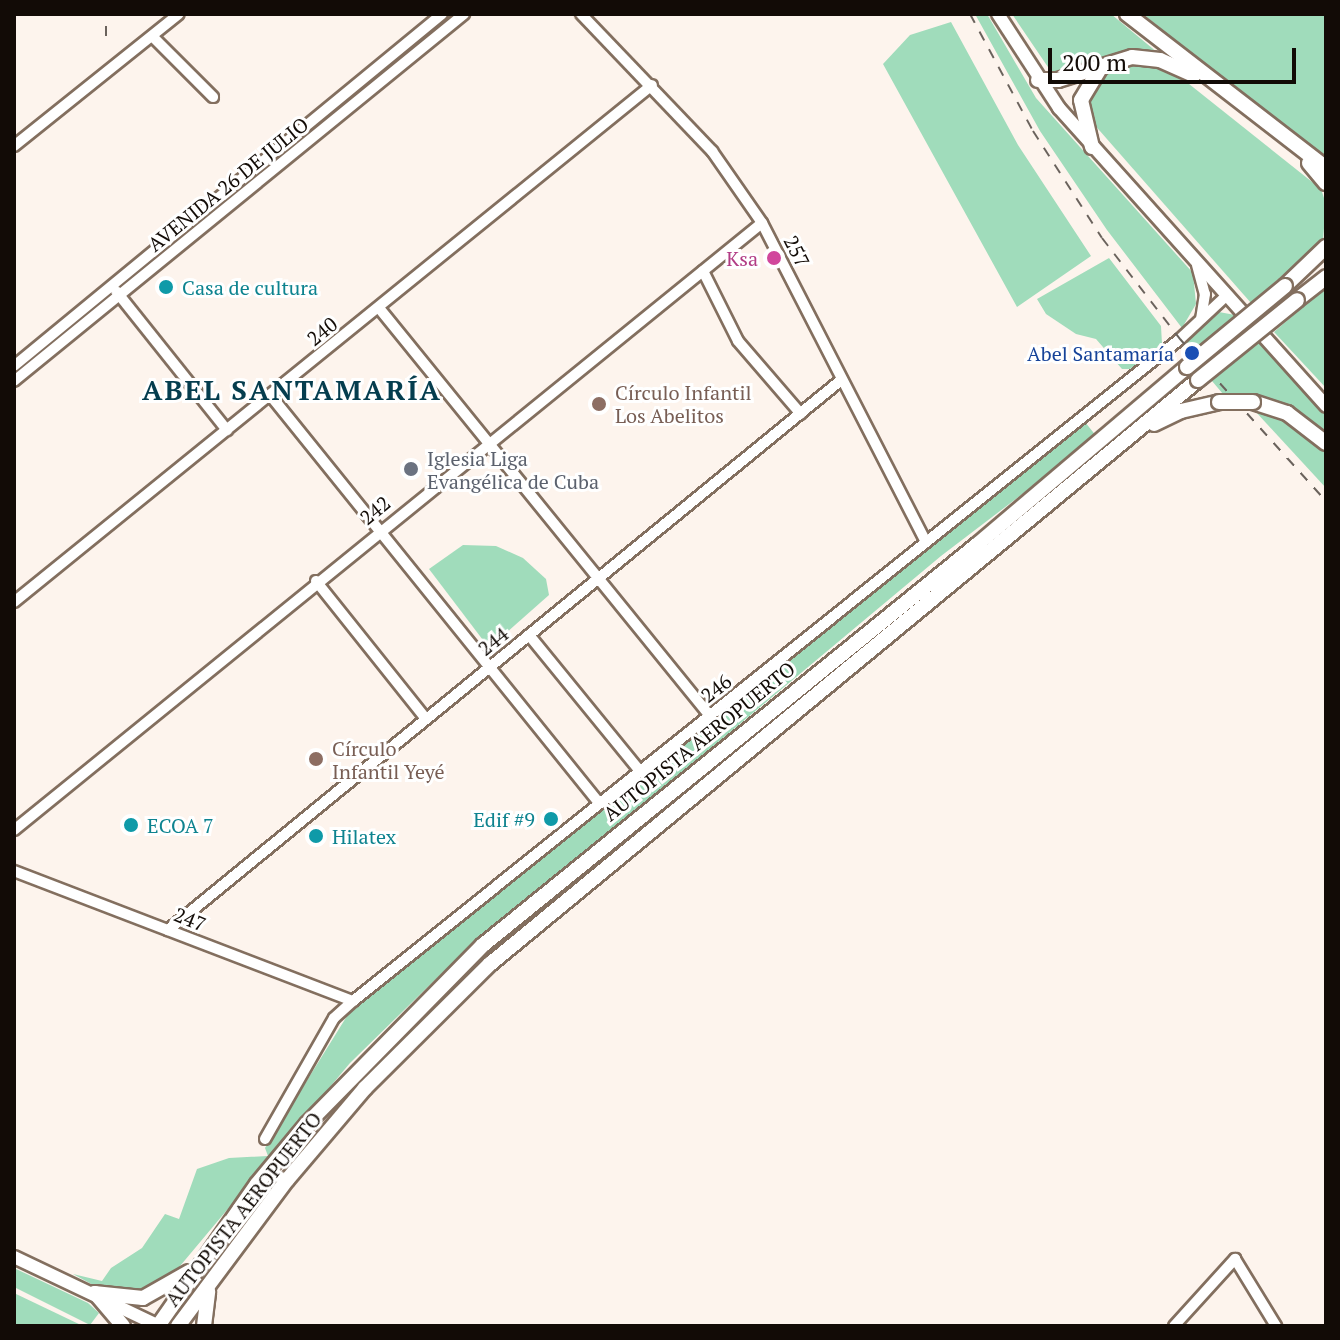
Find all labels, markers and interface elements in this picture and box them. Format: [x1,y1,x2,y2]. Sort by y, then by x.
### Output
scale bar [1052,32,1300,82]
text: 200 m [1062,46,1127,78]
street label: AVENIDA 26 DE JULIO [143,112,313,256]
street label: 257 [779,231,815,271]
place label: Ksa [726,246,758,270]
marker: Ksa [765,249,783,267]
place label: Casa de cultura [182,275,318,299]
marker: Casa de cultura [157,278,175,296]
street label: 240 [302,312,342,350]
place label: Abel Santamaría [1027,341,1174,365]
marker: Abel Santamaría [1181,342,1203,364]
district label: ABEL SANTAMARÍA [142,373,442,407]
place label: Círculo Infantil Los Abelitos [615,380,752,427]
marker: Círculo Infantil Los Abelitos [590,395,608,413]
place label: Iglesia Liga Evangélica de Cuba [427,446,599,493]
marker: Iglesia Liga Evangélica de Cuba [402,460,420,478]
street label: 242 [355,491,395,529]
street label: 244 [473,622,513,660]
street label: AUTOPISTA AEROPUERTO [598,656,800,826]
street label: 246 [696,669,736,707]
place label: Círculo Infantil Yeyé [332,736,445,783]
marker: Círculo Infantil Yeyé [307,750,325,768]
place label: Edif #9 [473,807,535,831]
marker: Edif #9 [542,810,560,828]
place label: ECOA 7 [147,813,214,837]
marker: ECOA 7 [122,816,140,834]
place label: Hilatex [332,824,396,848]
marker: Hilatex [307,827,325,845]
street label: 247 [171,902,209,936]
street label: AUTOPISTA AEROPUERTO [160,1107,326,1311]

